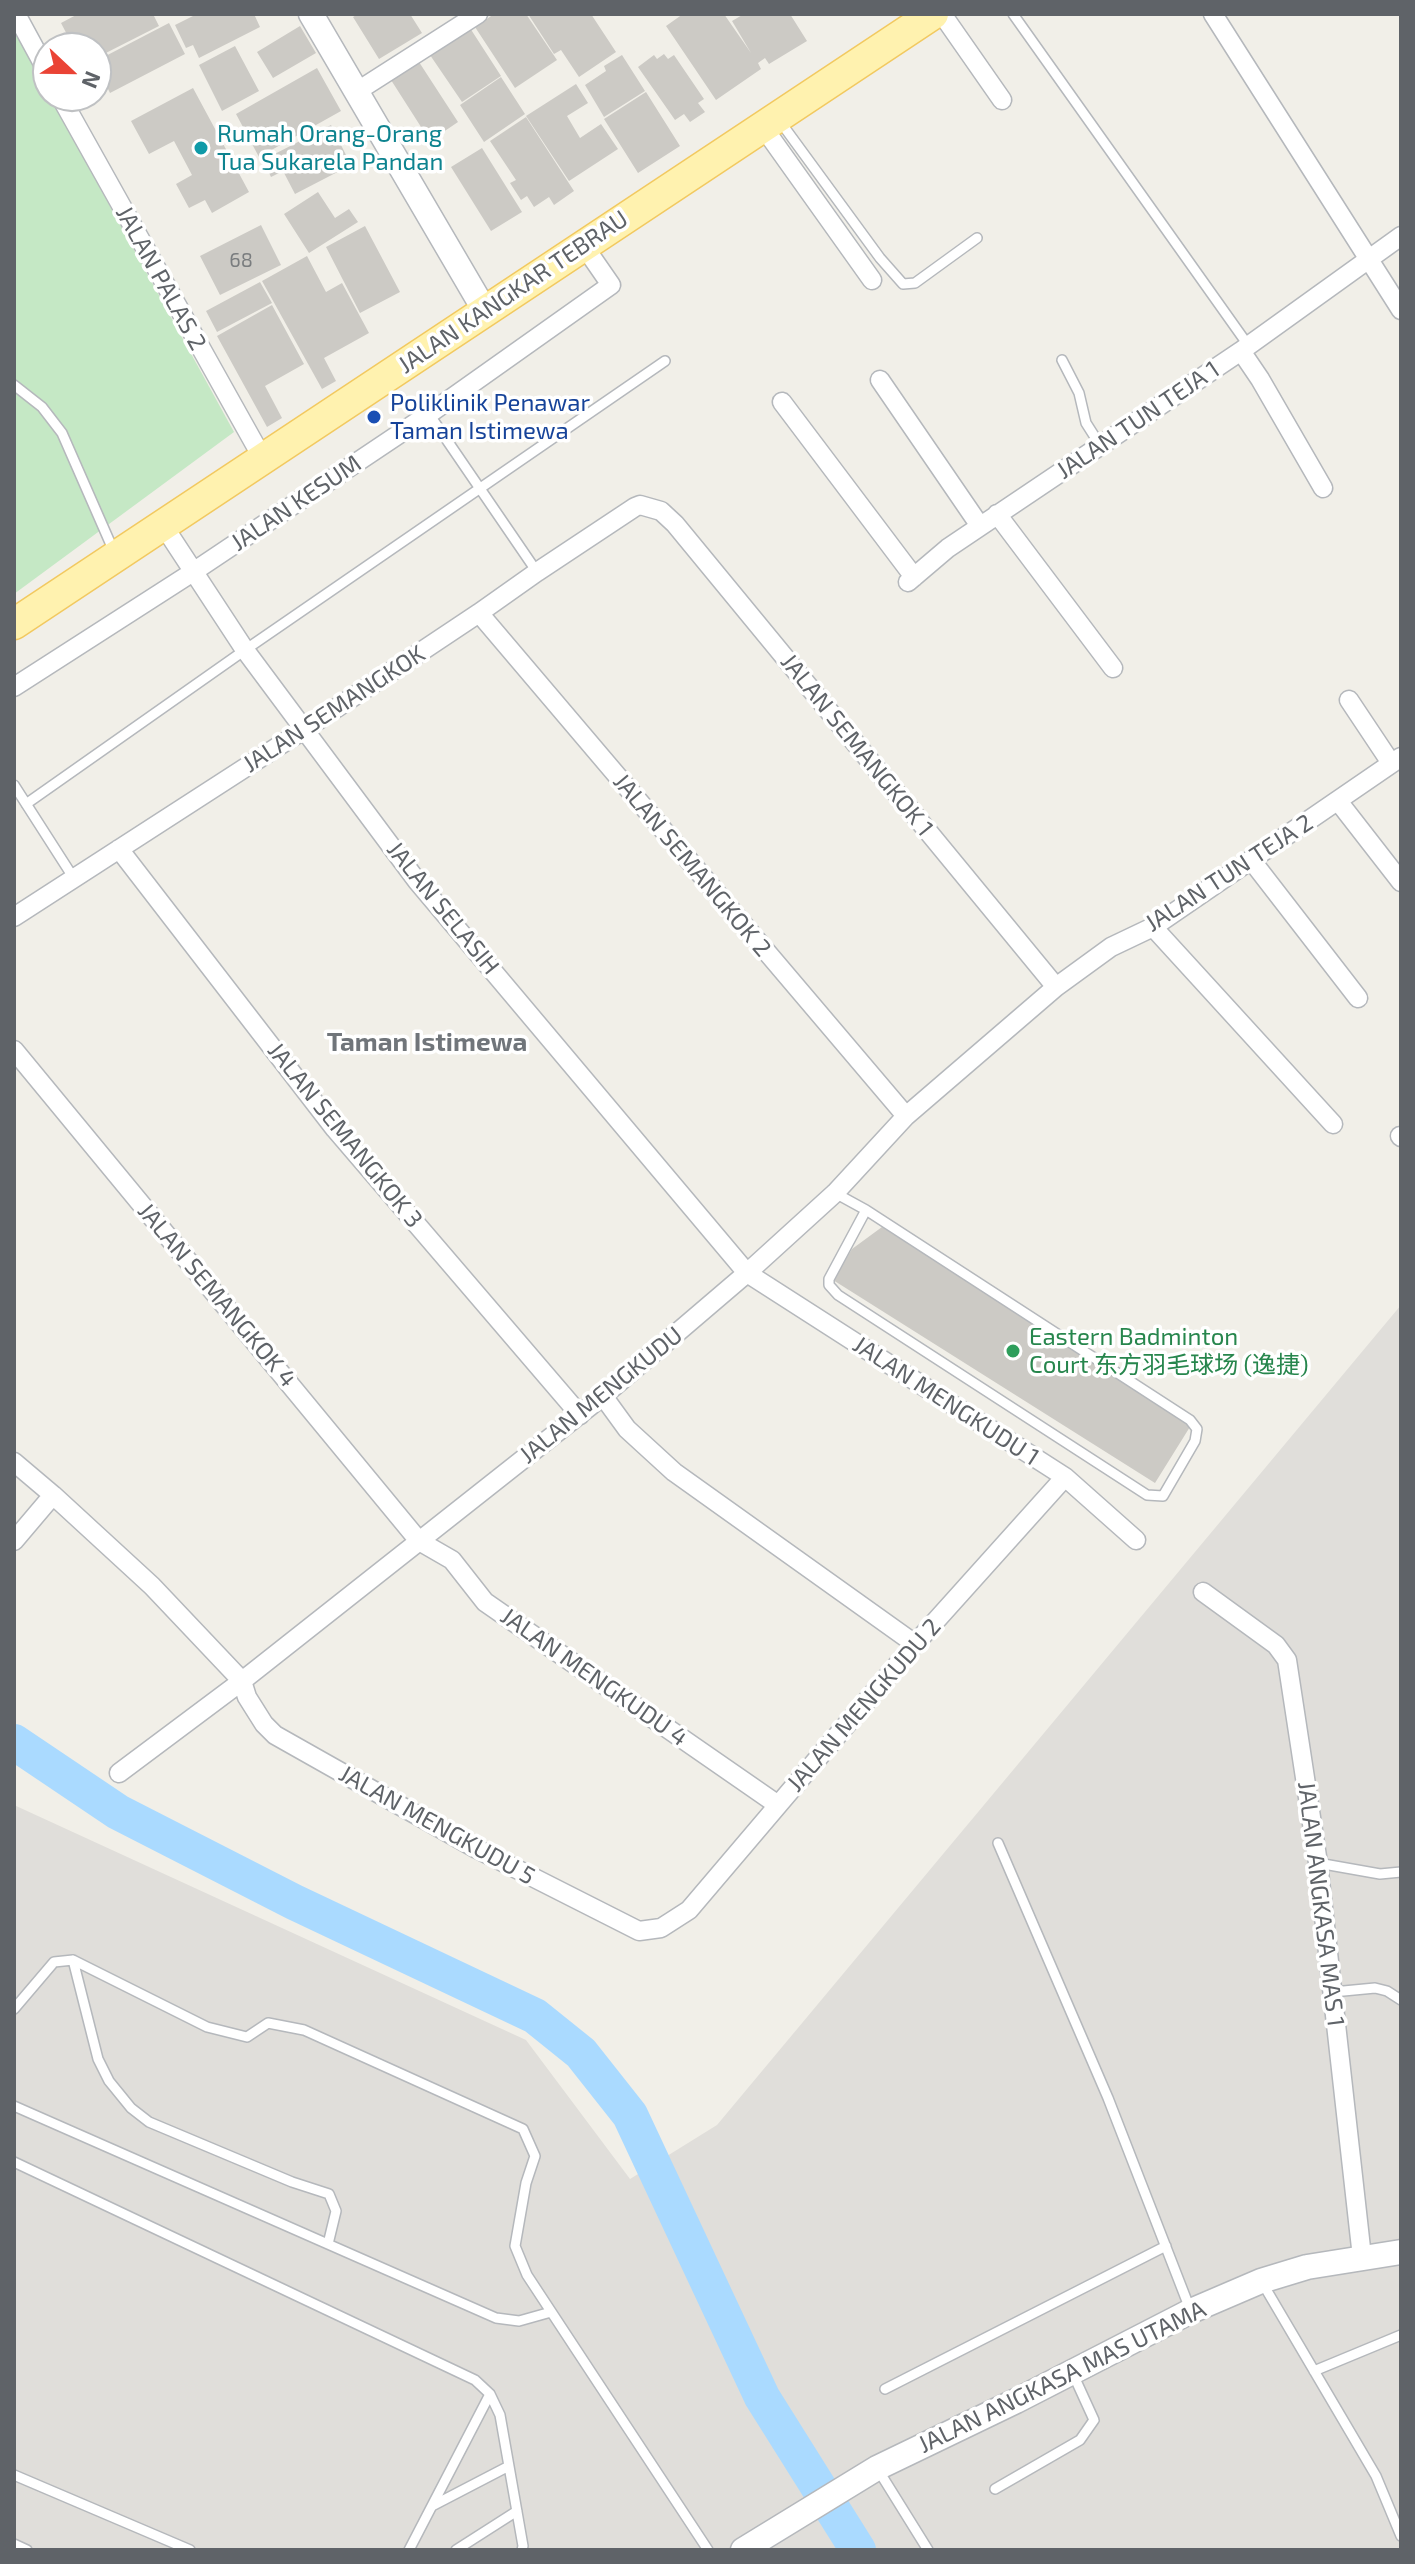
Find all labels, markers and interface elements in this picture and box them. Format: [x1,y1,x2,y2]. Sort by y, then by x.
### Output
north arrow [32,32,112,112]
text: N [77,68,107,92]
place label: Rumah Orang-Orang Tua Sukarela Pandan [217,120,443,176]
marker: Rumah Orang-Orang Tua Sukarela Pandan [192,139,210,157]
street label: JALAN PALAS 2 [110,201,212,355]
street label: JALAN KANGKAR TEBRAU [393,204,633,380]
house number: 68 [229,248,253,272]
street label: JALAN TUN TEJA 1 [1051,355,1225,485]
place label: Poliklinik Penawar Taman Istimewa [390,389,590,445]
marker: Poliklinik Penawar Taman Istimewa [365,408,383,426]
street label: JALAN KESUM [226,449,366,557]
street label: JALAN SEMANGKOK [238,639,430,779]
street label: JALAN SEMANGKOK 1 [775,648,939,842]
street label: JALAN SEMANGKOK 2 [607,768,777,962]
street label: JALAN TUN TEJA 2 [1140,808,1318,938]
street label: JALAN SELASIH [381,836,505,980]
district label: Taman Istimewa [327,1026,527,1058]
street label: JALAN SEMANGKOK 3 [261,1037,429,1233]
street label: JALAN SEMANGKOK 4 [132,1197,302,1393]
street label: JALAN MENGKUDU [514,1321,688,1469]
place label: Eastern Badminton Court 东方羽毛球场 (逸捷) [1029,1323,1309,1379]
street label: JALAN MENGKUDU 1 [848,1330,1044,1472]
marker: Eastern Badminton Court 东方羽毛球场 (逸捷) [1004,1342,1022,1360]
street label: JALAN MENGKUDU 4 [495,1602,693,1752]
street label: JALAN MENGKUDU 2 [781,1613,947,1797]
street label: JALAN MENGKUDU 5 [334,1759,540,1891]
street label: JALAN ANGKASA MAS 1 [1292,1780,1350,2028]
street label: JALAN ANGKASA MAS UTAMA [913,2295,1211,2459]

